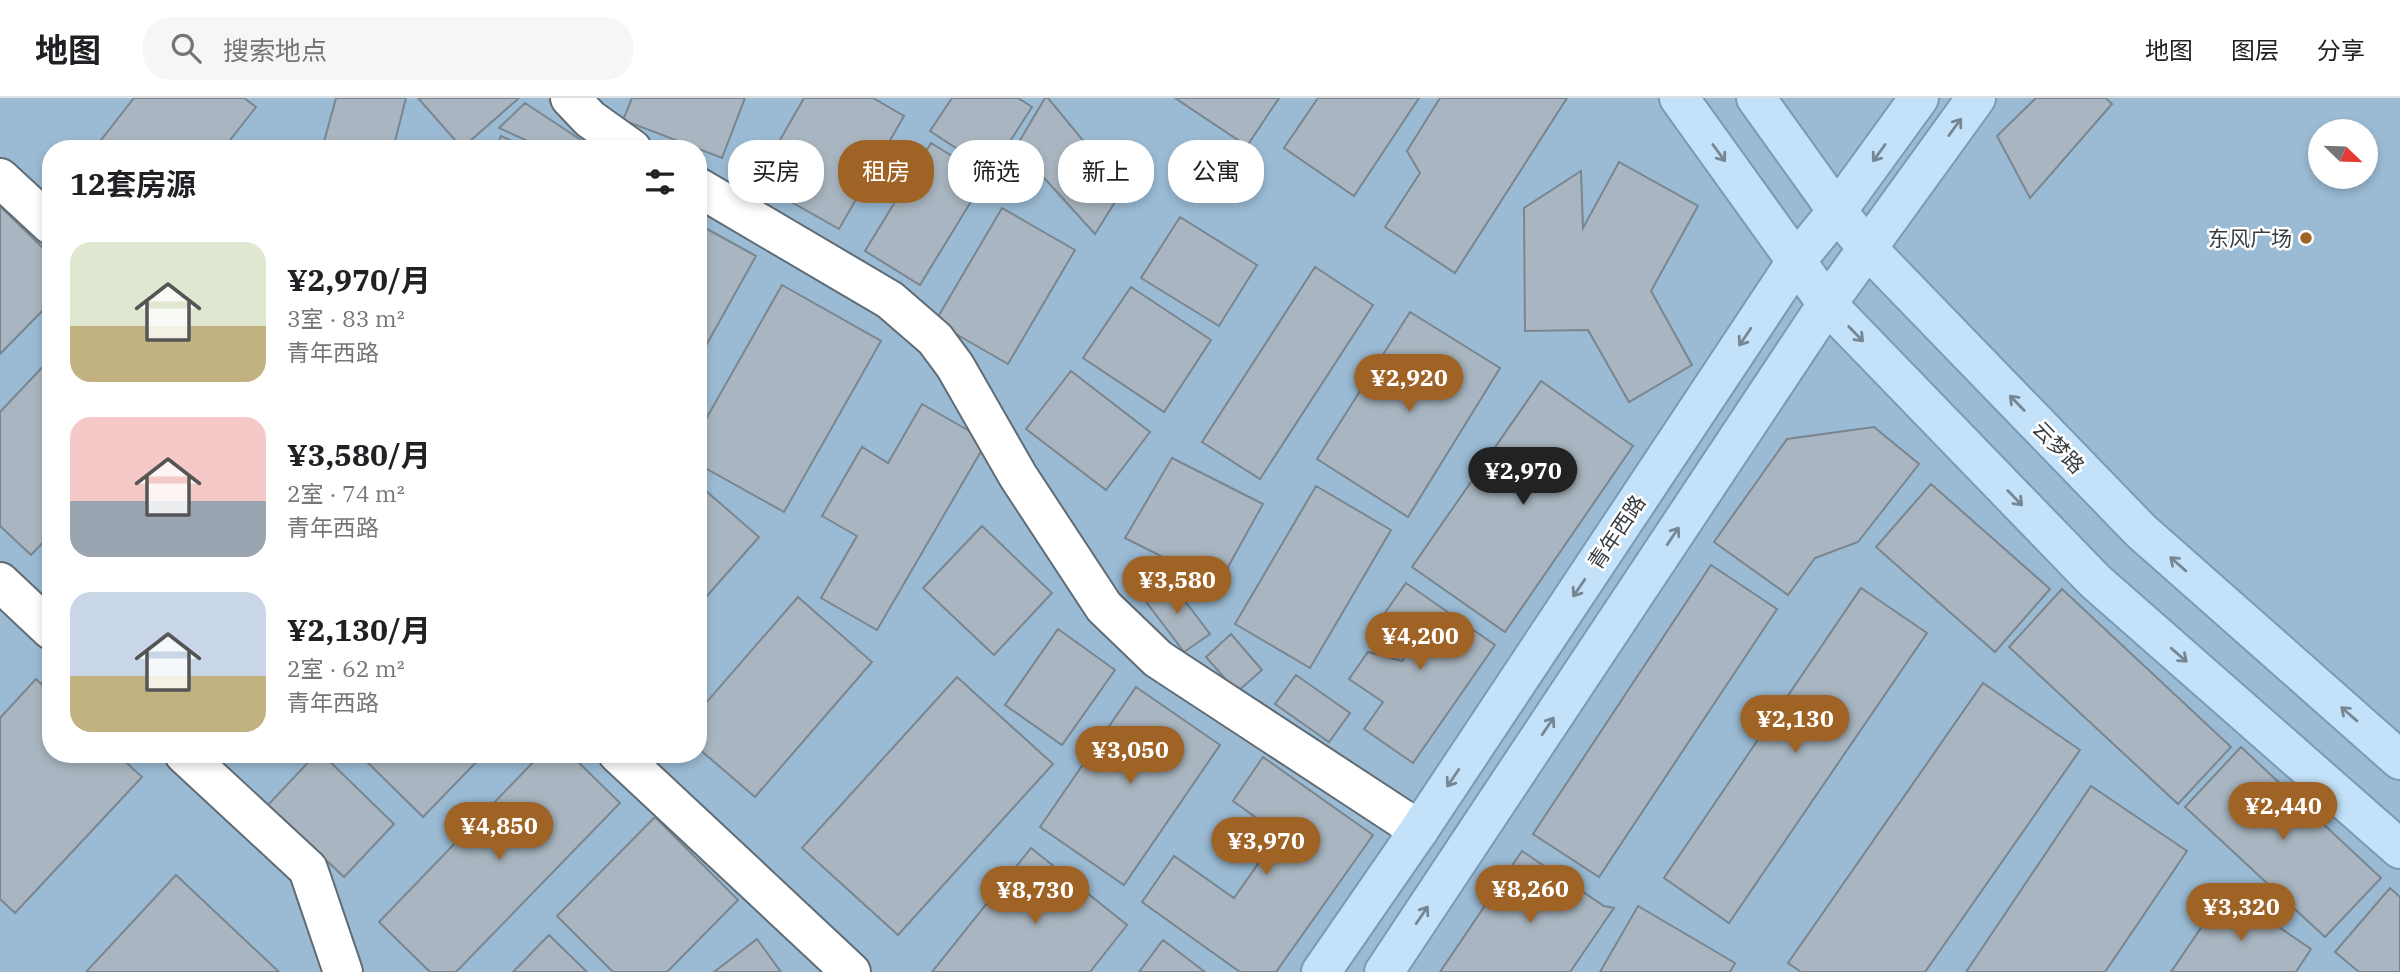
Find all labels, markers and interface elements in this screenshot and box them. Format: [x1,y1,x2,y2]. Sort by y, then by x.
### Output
search box [143,17,633,80]
text: 地图 [35,28,101,71]
icon: search [167,29,205,67]
text: 搜索地点 [223,33,327,67]
text: 地图 [2145,34,2193,66]
text: 图层 [2231,34,2279,66]
text: 分享 [2317,34,2365,66]
one-way arrow [1948,118,1962,137]
north arrow [2308,119,2378,189]
map controls [2308,119,2378,189]
chip: 买房 [728,140,824,203]
chip: 租房 [838,140,934,203]
chip: 筛选 [948,140,1044,203]
chip: 新上 [1058,140,1154,203]
chip: 公寓 [1168,140,1264,203]
one-way arrow [1712,143,1727,162]
one-way arrow [1871,143,1886,162]
icon: filters [641,163,679,201]
text: 12套房源 [70,164,196,203]
place label: 东风广场 [2208,224,2292,252]
marker: 东风广场 [2298,230,2314,246]
text: ¥2,970/月 [287,260,431,299]
icon: home [126,270,210,354]
text: 3室 · 83 m² [287,303,405,333]
one-way arrow [1848,325,1865,342]
one-way arrow [1738,327,1752,347]
text: 青年西路 [287,337,379,367]
pin: ¥2,920 [1352,354,1466,414]
text: ¥2,920 [1370,362,1448,392]
one-way arrow [2009,395,2026,412]
street label: 云梦路 [2027,415,2091,479]
text: ¥3,580/月 [287,435,431,474]
icon: home [126,445,210,529]
pin: ¥2,970 [1466,448,1580,507]
text: ¥2,970 [1484,455,1562,485]
text: 2室 · 74 m² [287,478,405,508]
street label: 青年西路 [1581,489,1651,575]
one-way arrow [2006,489,2023,506]
text: 青年西路 [287,512,379,542]
one-way arrow [1666,527,1681,546]
pin: ¥3,580 [1120,556,1234,616]
one-way arrow [2169,556,2187,572]
text: ¥3,580 [1138,564,1216,594]
one-way arrow [1572,578,1586,597]
text: ¥2,130/月 [287,610,431,649]
pin: ¥4,200 [1363,612,1477,672]
icon: home [126,620,210,704]
text: ¥4,200 [1381,620,1459,650]
one-way arrow [2170,647,2188,663]
text: 2室 · 62 m² [287,653,405,683]
text: 青年西路 [287,687,379,717]
pin: ¥2,130 [1738,696,1852,755]
text: ¥2,130 [1756,703,1834,733]
one-way arrow [2341,706,2358,723]
one-way arrow [1541,716,1555,736]
pin: ¥3,050 [1073,726,1187,786]
text: ¥3,050 [1091,734,1169,764]
one-way arrow [1446,768,1460,787]
pin: ¥2,440 [2226,782,2340,842]
text: ¥2,440 [2244,790,2322,820]
pin: ¥4,850 [442,802,556,862]
text: ¥4,850 [460,810,538,840]
pin: ¥3,970 [1209,818,1323,877]
text: ¥3,970 [1227,825,1305,855]
pin: ¥8,730 [978,866,1092,926]
pin: ¥8,260 [1473,866,1587,925]
text: ¥8,260 [1491,873,1569,903]
text: ¥8,730 [996,874,1074,904]
pin: ¥3,320 [2184,884,2298,943]
text: ¥3,320 [2202,891,2280,921]
one-way arrow [1414,906,1429,925]

